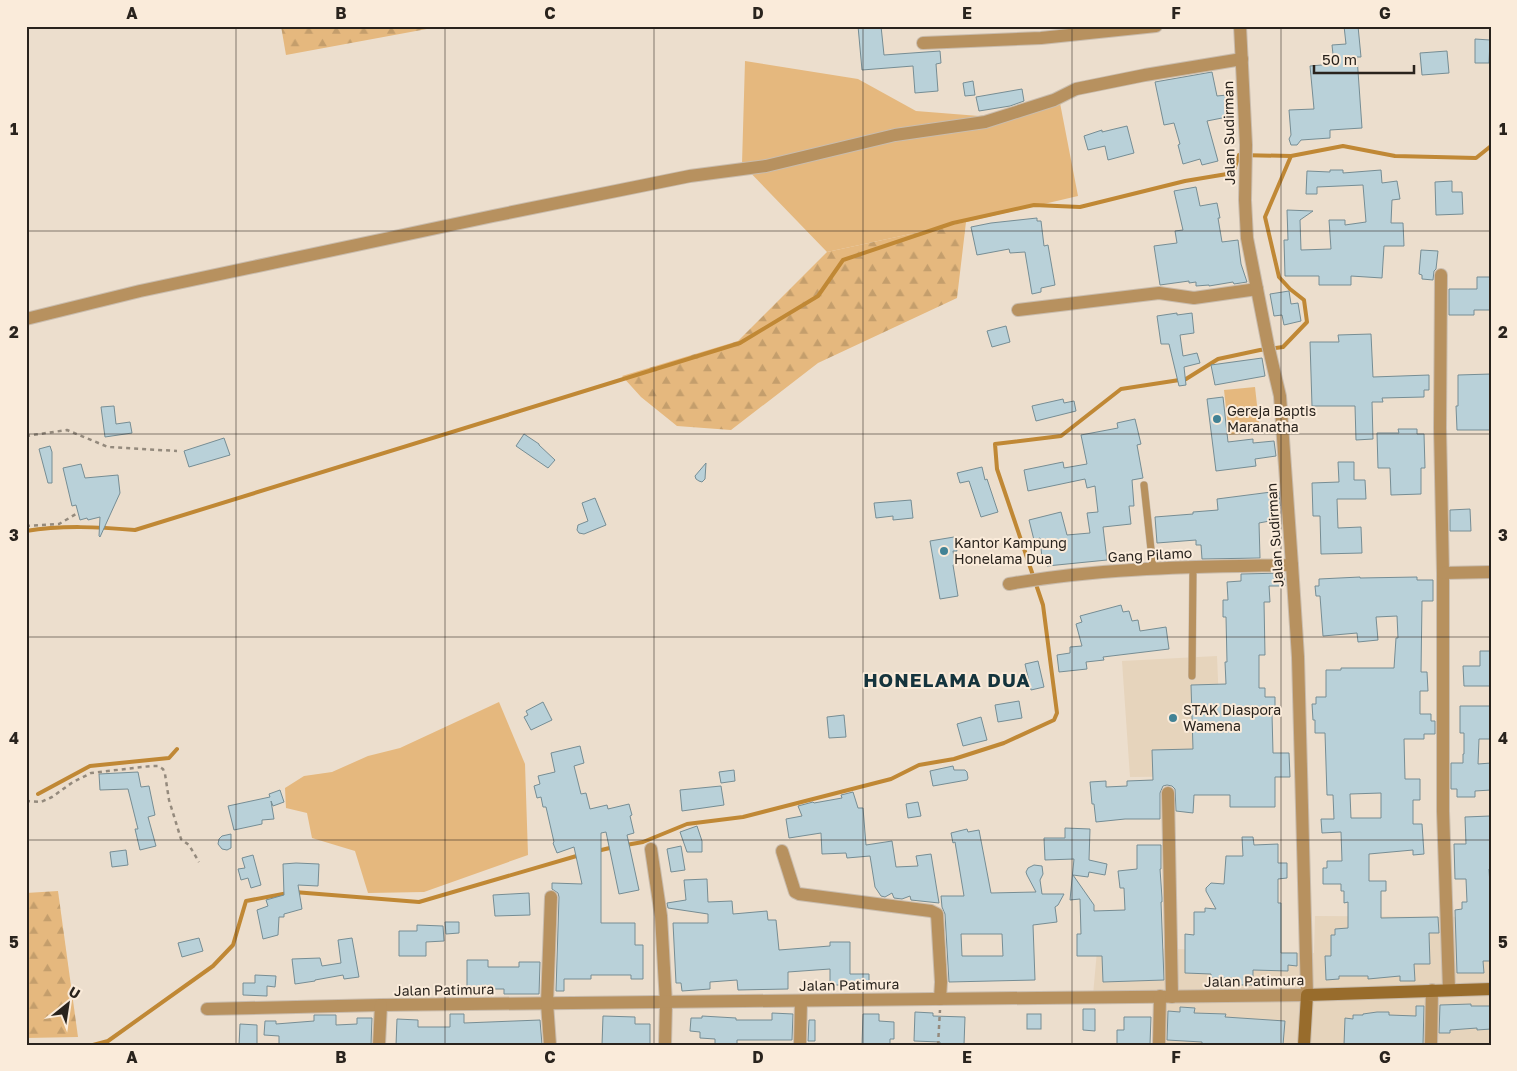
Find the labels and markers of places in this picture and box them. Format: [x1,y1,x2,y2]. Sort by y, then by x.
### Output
place label: Gereja Baptis Maranatha [1227,402,1316,435]
marker: Gereja Baptis Maranatha [1211,413,1223,425]
place label: Kantor Kampung Honelama Dua [954,534,1067,567]
marker: Kantor Kampung Honelama Dua [938,545,950,557]
place label: STAK Diaspora Wamena [1183,701,1281,734]
marker: STAK Diaspora Wamena [1167,712,1179,724]

